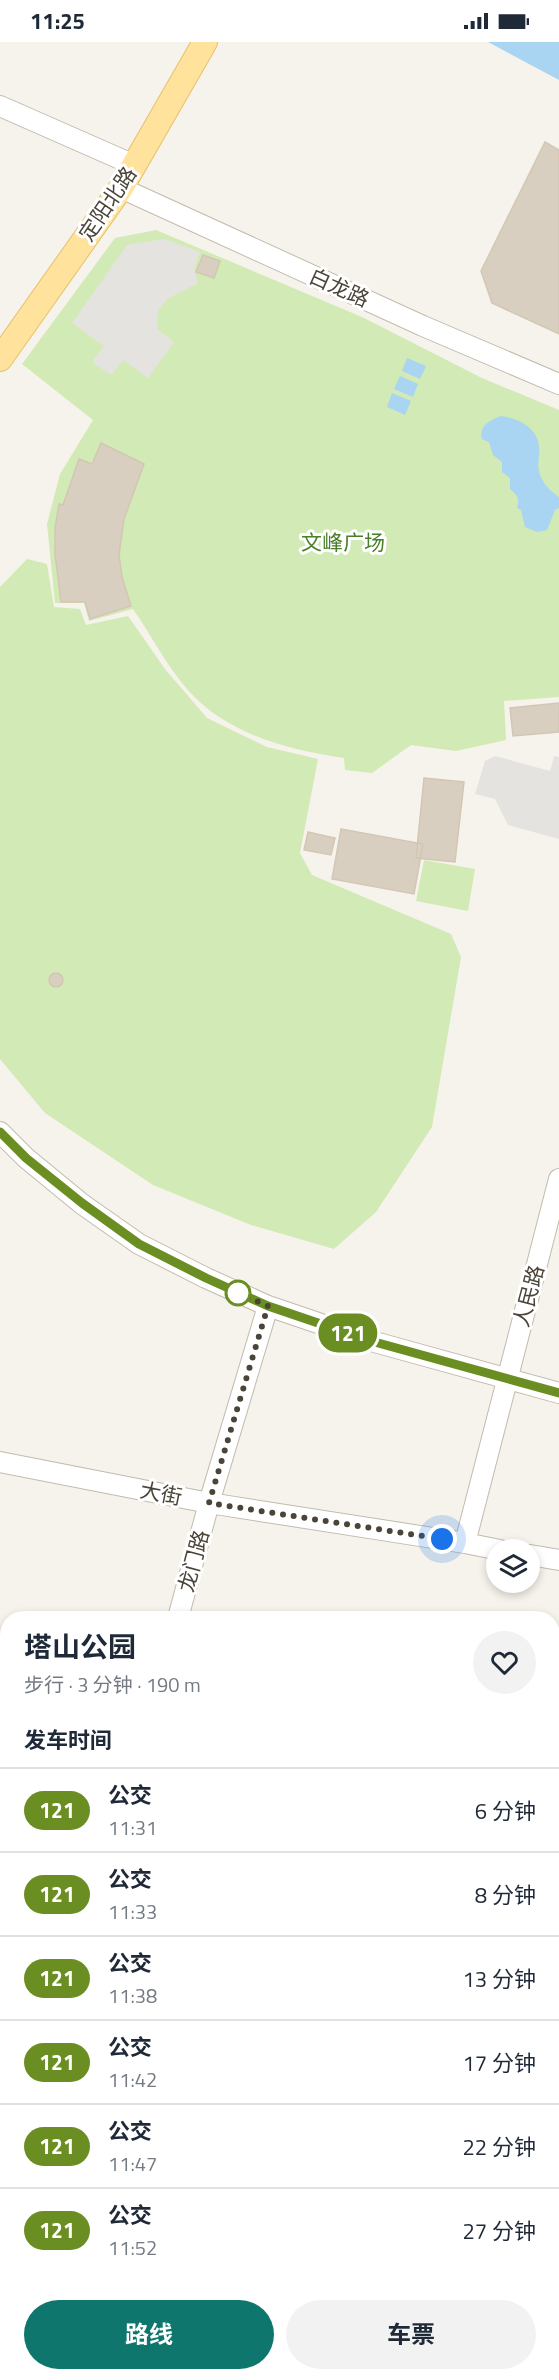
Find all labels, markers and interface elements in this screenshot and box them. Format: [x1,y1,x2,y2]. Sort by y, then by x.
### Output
text: 11:25 [30,4,85,38]
street label: 定阳北路 [70,160,144,247]
street label: 白龙路 [304,260,375,315]
park label: 文峰广场 [301,526,385,558]
street label: 人民路 [504,1261,552,1330]
unlabelled marker [225,1280,251,1306]
line badge: 121 [314,1314,382,1352]
text: 121 [330,1317,366,1349]
street label: 大街 [138,1473,185,1513]
your location [427,1524,457,1554]
street label: 龙门路 [169,1526,217,1595]
map controls [486,1539,540,1593]
button: layers [486,1539,540,1593]
text: 塔山公园 [24,1625,136,1668]
button: heart [473,1631,536,1694]
text: 步行 · 3 分钟 · 190 m [24,1669,201,1700]
text: 发车时间 [24,1723,112,1757]
text: 公交 [108,1778,152,1812]
text: 121 [39,1794,75,1826]
text: 6 分钟 [475,1794,536,1828]
text: 11:31 [108,1812,157,1843]
text: 公交 [108,1862,152,1896]
text: 121 [39,1878,75,1910]
text: 8 分钟 [475,1878,536,1912]
text: 11:33 [108,1896,157,1927]
text: 公交 [108,1946,152,1980]
text: 121 [39,1962,75,1994]
text: 13 分钟 [463,1962,536,1996]
text: 11:38 [108,1980,157,2011]
text: 公交 [108,2030,152,2064]
text: 121 [39,2046,75,2078]
text: 17 分钟 [463,2046,536,2080]
text: 11:42 [108,2064,157,2095]
text: 公交 [108,2114,152,2148]
text: 121 [39,2130,75,2162]
text: 22 分钟 [463,2130,536,2164]
text: 11:47 [108,2148,157,2179]
text: 公交 [108,2198,152,2232]
text: 121 [39,2214,75,2246]
text: 27 分钟 [463,2214,536,2248]
text: 11:52 [108,2232,157,2263]
button: 路线 [24,2300,274,2369]
button: 车票 [286,2300,536,2369]

